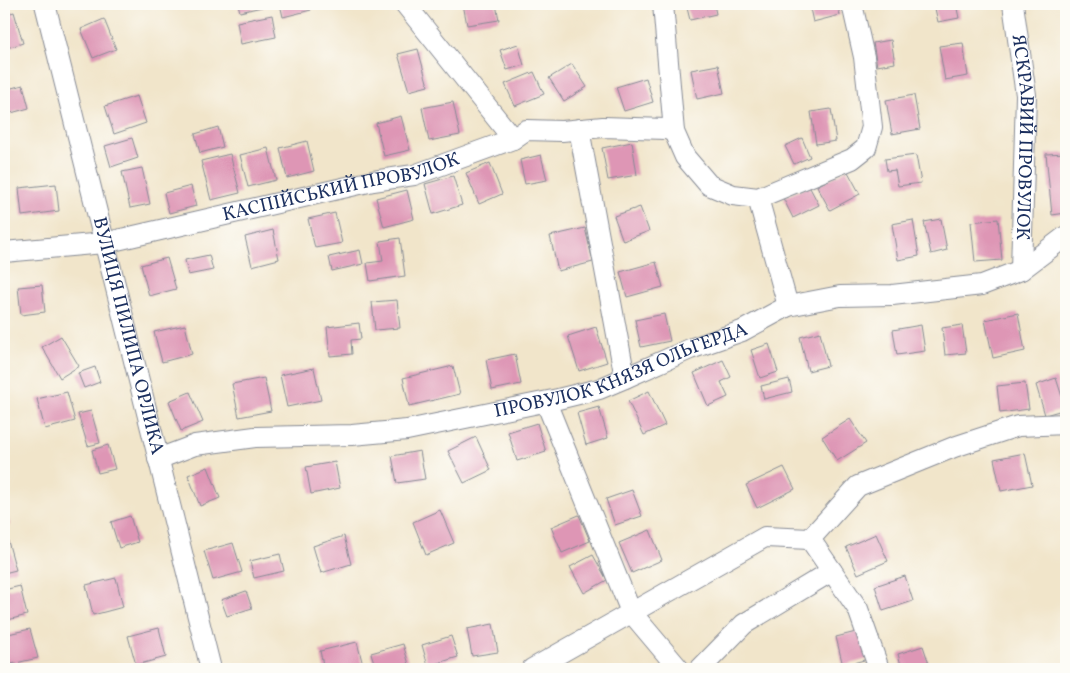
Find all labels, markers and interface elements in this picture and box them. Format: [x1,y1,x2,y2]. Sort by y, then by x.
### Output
street label: ЯСКРАВИЙ ПРОВУЛОК [1005,33,1039,241]
street label: КАСПІЙСЬКИЙ ПРОВУЛОК [220,146,463,228]
street label: ВУЛИЦЯ ПИЛИПА ОРЛИКА [86,214,170,458]
street label: ПРОВУЛОК КНЯЗЯ ОЛЬГЕРДА [492,317,751,425]

